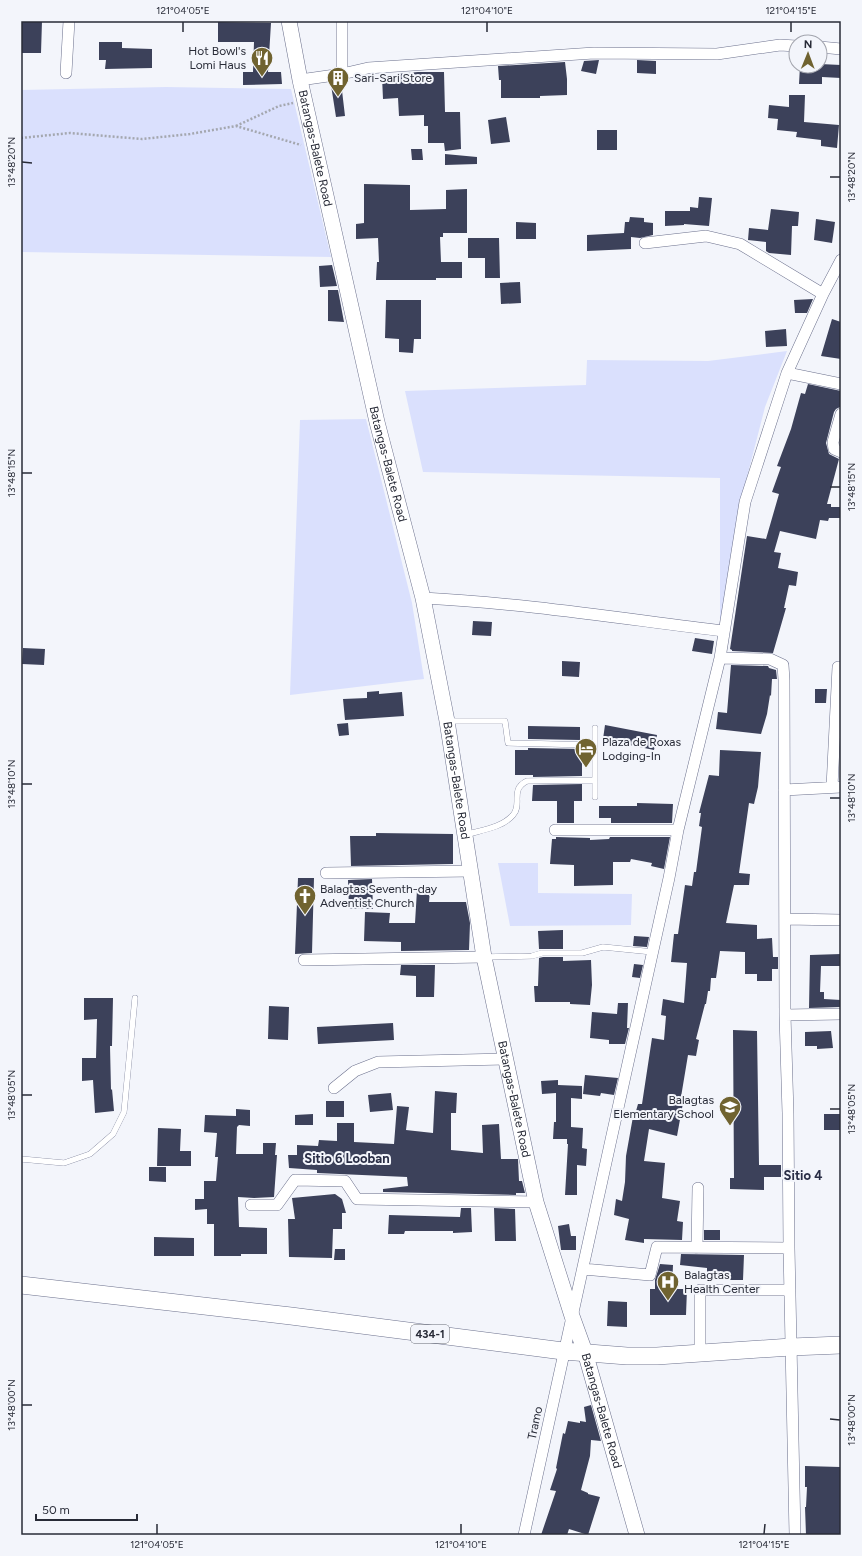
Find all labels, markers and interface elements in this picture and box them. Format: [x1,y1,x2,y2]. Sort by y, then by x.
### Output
text: 121°04'05"E [156,4,210,17]
text: 121°04'10"E [461,4,513,17]
text: 121°04'15"E [765,4,817,17]
north arrow [788,34,828,74]
text: N [804,38,813,51]
place label: Hot Bowl's Lomi Haus [188,44,246,72]
restaurant icon: Hot Bowl's Lomi Haus [249,45,275,78]
building icon: Sari-Sari Store [325,65,351,98]
place label: Sari-Sari Store [354,71,433,85]
street label: Batangas-Balete Road [295,89,335,208]
text: 13°48'20"N [5,137,18,187]
text: 13°48'20"N [845,152,858,202]
street label: Batangas-Balete Road [367,405,410,523]
text: 13°48'15"N [5,449,18,497]
text: 13°48'15"N [845,463,858,511]
street label: Batangas-Balete Road [440,721,472,840]
place label: Plaza de Roxas Lodging-In [602,735,681,763]
hotel icon: Plaza de Roxas Lodging-In [573,736,599,769]
text: 13°48'10"N [5,759,18,809]
text: 13°48'10"N [845,773,858,823]
place label: Balagtas Seventh-day Adventist Church [320,882,438,910]
church icon: Balagtas Seventh-day Adventist Church [292,883,318,916]
street label: Batangas-Balete Road [495,1040,533,1159]
text: 13°48'05"N [5,1070,18,1120]
text: 13°48'05"N [845,1084,858,1134]
place label: Balagtas Elementary School [613,1093,714,1121]
school or university icon: Balagtas Elementary School [717,1094,743,1127]
district label: Sitio 6 Looban [304,1151,390,1166]
district label: Sitio 4 [784,1168,822,1183]
place label: Balagtas Health Center [684,1268,760,1296]
hospital icon: Balagtas Health Center [655,1269,681,1302]
road number: 434-1 [411,1325,449,1343]
street label: Batangas-Balete Road [579,1352,625,1470]
text: 13°48'00"N [5,1379,18,1431]
text: 13°48'00"N [845,1394,858,1446]
street label: Tramo [525,1405,545,1441]
scale bar [36,1496,137,1522]
text: 50 m [42,1503,70,1517]
text: 121°04'05"E [130,1538,184,1551]
text: 121°04'10"E [435,1538,487,1551]
text: 121°04'15"E [738,1538,790,1551]

